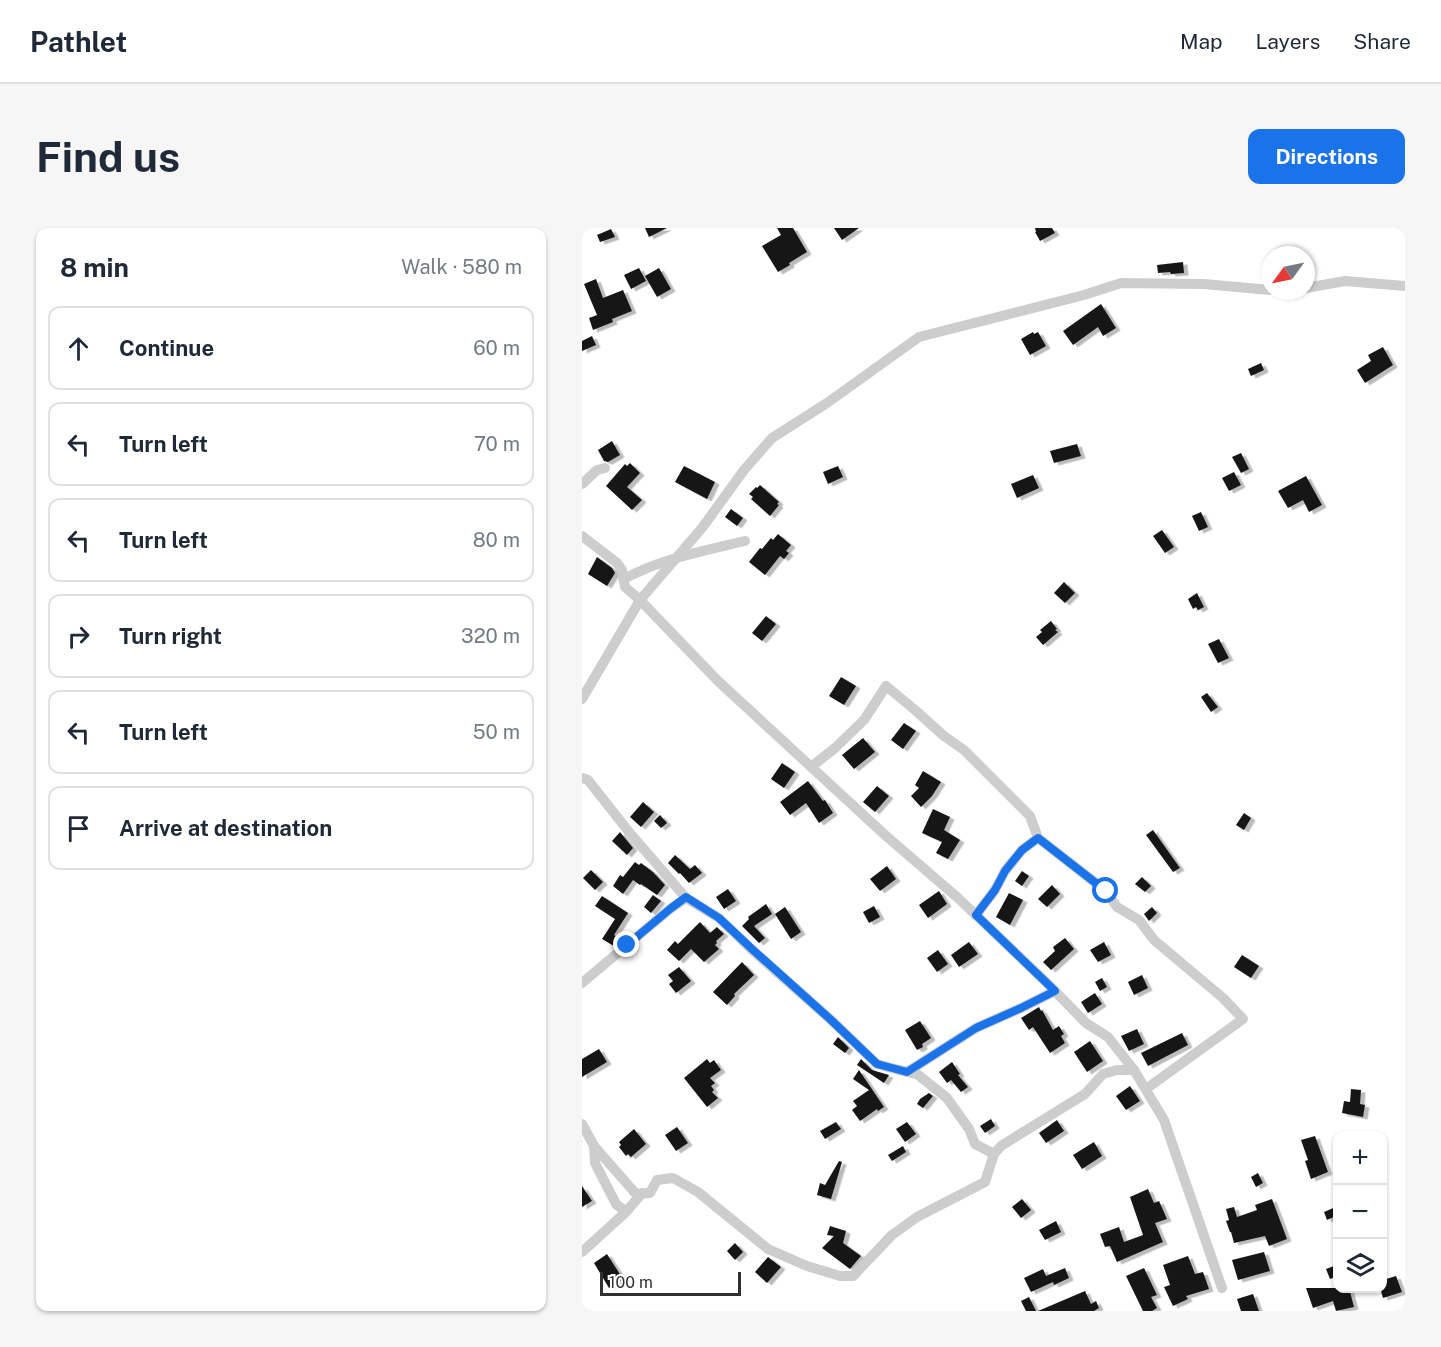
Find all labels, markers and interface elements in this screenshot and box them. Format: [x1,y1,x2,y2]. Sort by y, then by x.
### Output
text: Pathlet [30,25,127,58]
text: Map [1180,29,1223,54]
text: Layers [1256,29,1320,54]
text: Share [1353,29,1411,54]
button: Directions [1248,129,1405,184]
text: Find us [36,132,180,181]
north arrow [1261,246,1315,300]
text: 8 min [60,252,129,283]
text: Walk · 580 m [401,255,522,279]
icon: ahead [62,332,95,365]
text: Continue [119,335,214,361]
text: 60 m [473,336,520,360]
icon: left [62,428,95,461]
text: Turn left [119,431,208,457]
text: 70 m [474,432,520,456]
icon: left [62,524,95,557]
text: Turn left [119,527,208,553]
text: 80 m [473,528,520,552]
icon: right [62,620,95,653]
text: Turn right [119,623,222,649]
text: 320 m [461,624,520,648]
icon: left [62,716,95,749]
text: Turn left [119,719,208,745]
text: 50 m [473,720,520,744]
icon: arrive [62,812,95,845]
text: Arrive at destination [119,815,332,841]
route start [1092,877,1118,903]
route end [613,931,639,957]
map controls [1333,1131,1387,1293]
button: + [1333,1131,1387,1185]
button: − [1333,1185,1387,1239]
button: layers [1333,1239,1387,1293]
scale bar [600,1269,741,1296]
text: 100 m [609,1273,653,1292]

